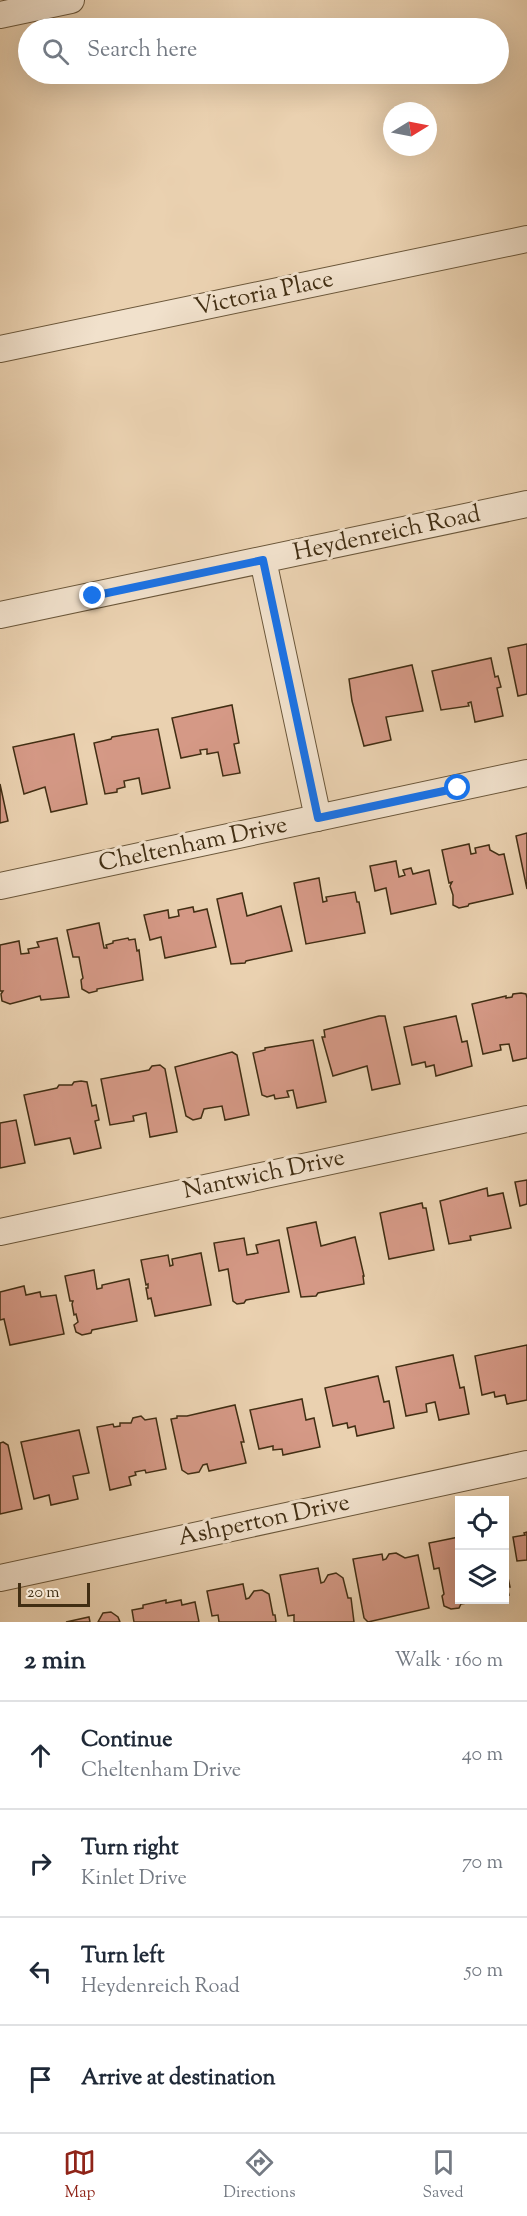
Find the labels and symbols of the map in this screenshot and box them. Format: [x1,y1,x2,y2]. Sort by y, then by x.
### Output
north arrow [383,102,437,156]
street label: Victoria Place [191,263,337,325]
street label: Heydenreich Road [290,497,484,570]
route end [79,582,105,608]
route start [444,774,470,800]
street label: Cheltenham Drive [95,808,291,882]
street label: Nantwich Drive [180,1141,348,1209]
street label: Ashperton Drive [175,1486,353,1556]
scale bar [18,1580,90,1608]

